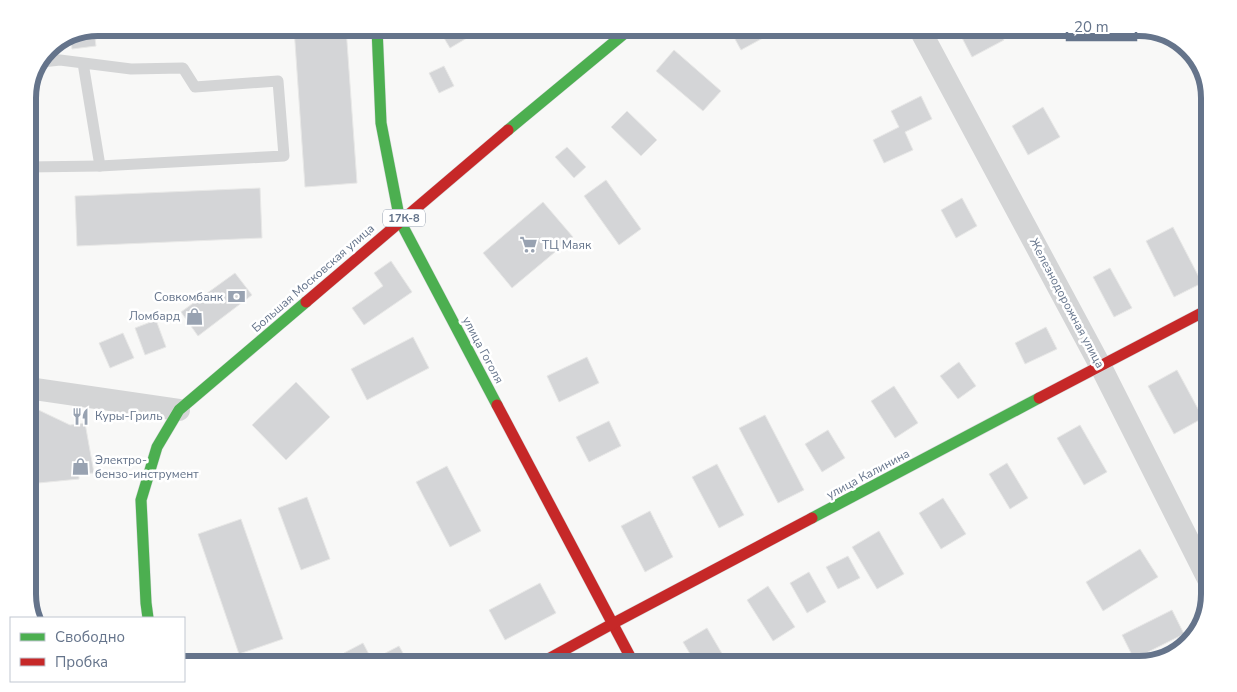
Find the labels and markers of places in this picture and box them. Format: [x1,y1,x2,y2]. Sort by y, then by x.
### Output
supermarket icon: ТЦ Маяк [518,235,538,255]
place label: ТЦ Маяк [542,237,592,253]
bank icon: Совкомбанк [227,287,247,307]
place label: Совкомбанк [154,289,224,305]
shop icon: Ломбард [184,306,204,326]
place label: Ломбард [129,308,180,324]
restaurant icon: Куры-Гриль [71,406,91,426]
place label: Куры-Гриль [95,408,163,424]
place label: Электро- бензо-инструмент [95,452,199,482]
shop icon: Электро- бензо-инструмент [71,457,91,477]

